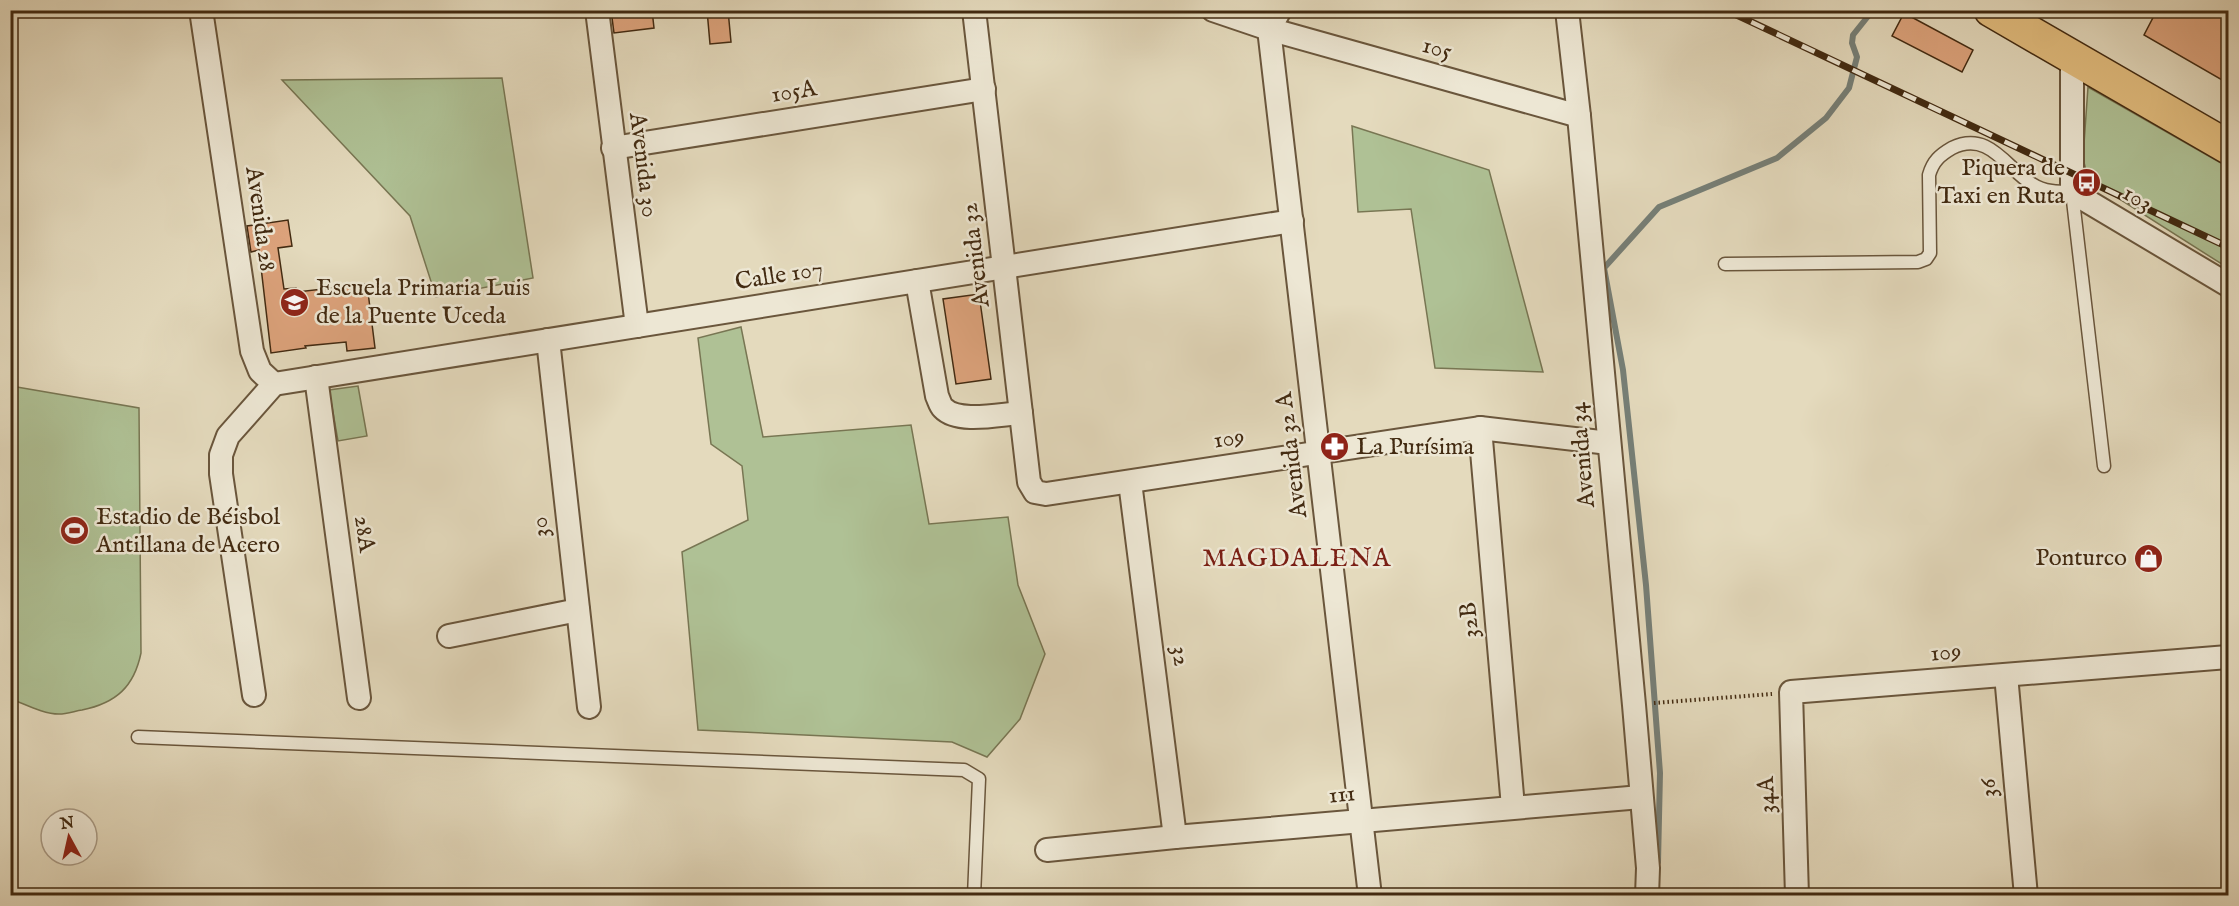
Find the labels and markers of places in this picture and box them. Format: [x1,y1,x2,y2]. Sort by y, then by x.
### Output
place label: Piquera de Taxi en Ruta [1937,153,2066,212]
bus stop icon: Piquera de Taxi en Ruta [2070,166,2102,198]
place label: Escuela Primaria Luis de la Puente Uceda [316,273,530,332]
school or university icon: Escuela Primaria Luis de la Puente Uceda [279,286,311,318]
pharmacy icon: La Purísima [1319,431,1351,463]
place label: La Purísima [1356,432,1475,463]
place label: Estadio de Béisbol Antillana de Acero [95,502,280,561]
sports icon: Estadio de Béisbol Antillana de Acero [59,515,91,547]
shop icon: Ponturco [2132,542,2164,574]
place label: Ponturco [2035,543,2127,574]

